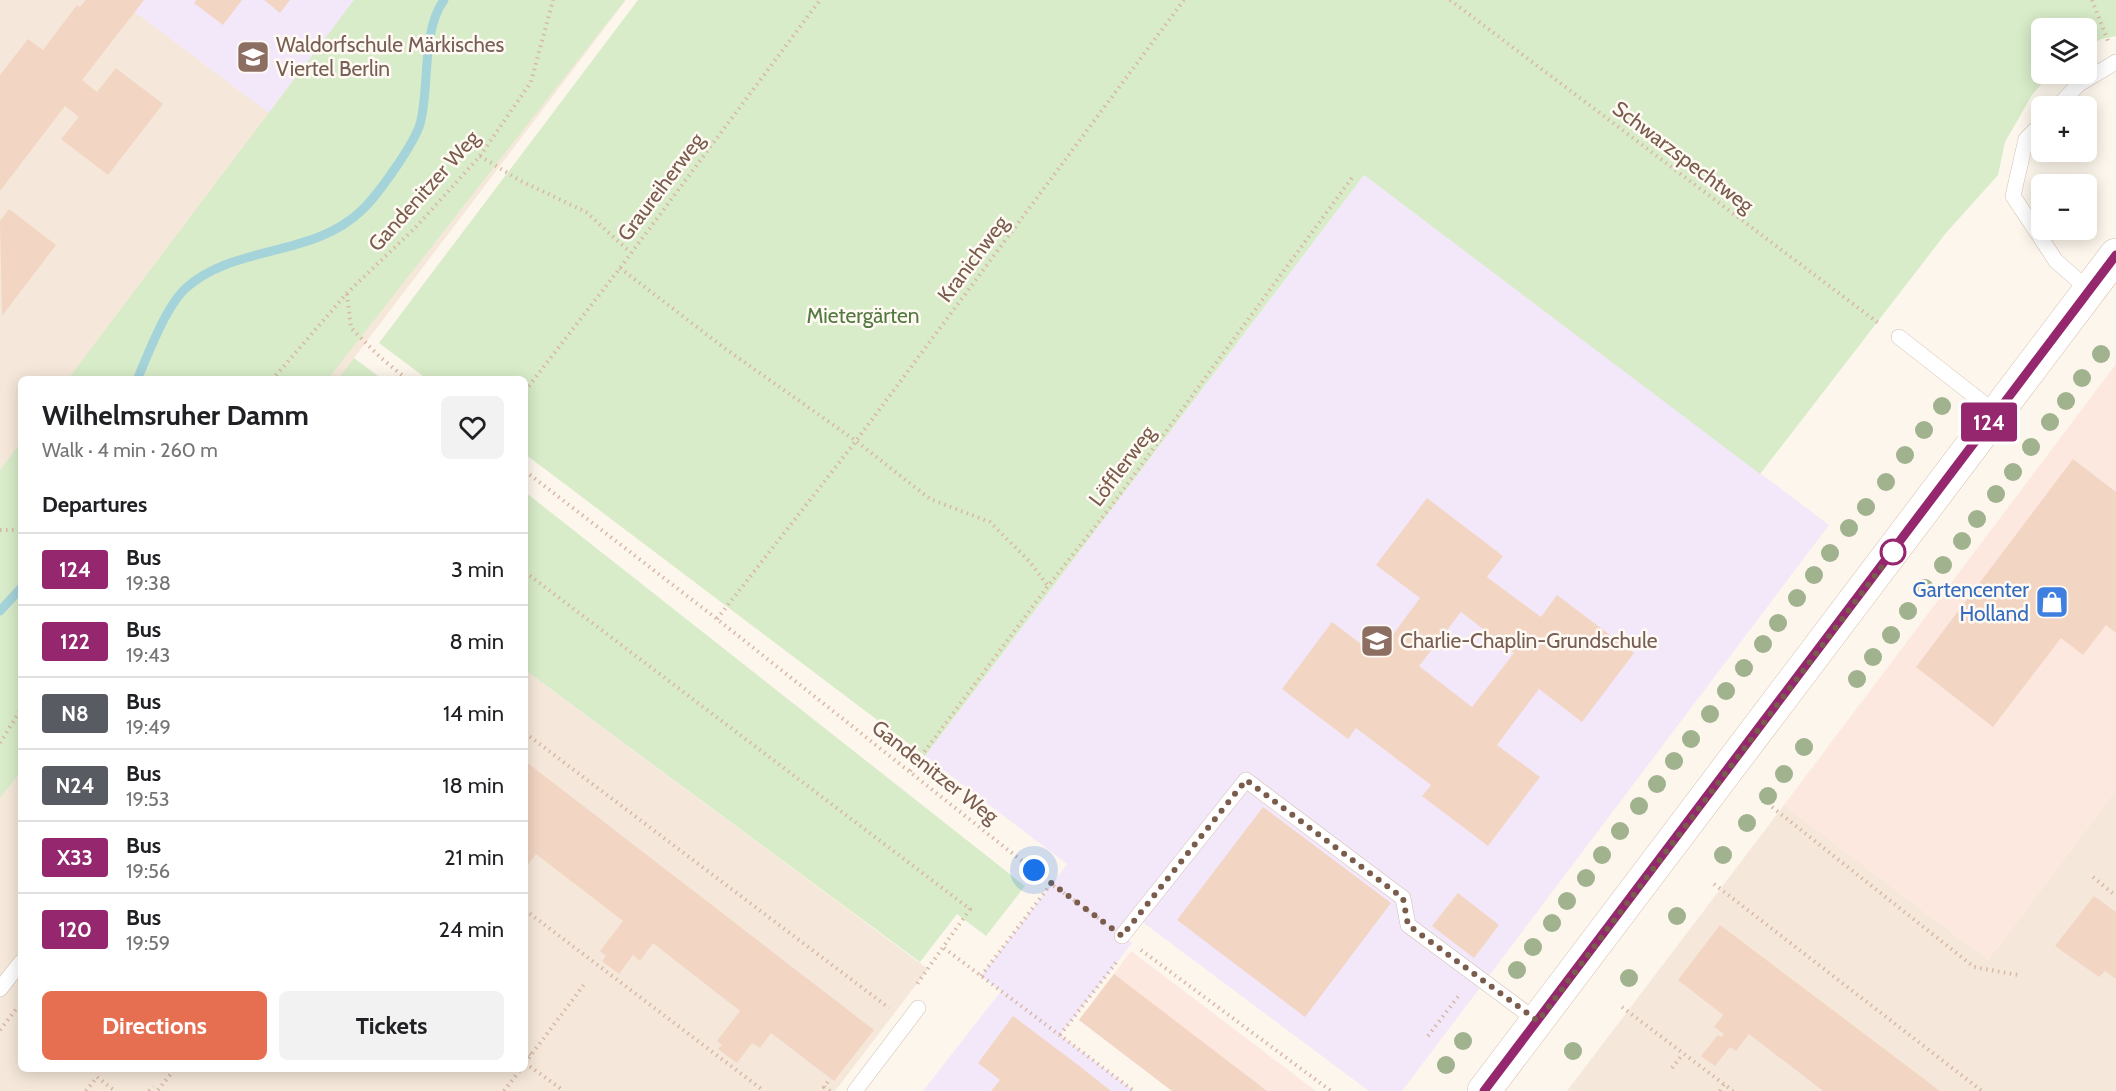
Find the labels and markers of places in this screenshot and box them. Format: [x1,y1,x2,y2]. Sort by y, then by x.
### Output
place label: Waldorfschule Märkisches Viertel Berlin [276,32,505,81]
school or university icon: Waldorfschule Märkisches Viertel Berlin [235,39,271,75]
unlabelled marker [1880,539,1906,565]
place label: Gartencenter Holland [1913,577,2029,626]
shop icon: Gartencenter Holland [2034,584,2070,620]
school or university icon: Charlie-Chaplin-Grundschule [1359,623,1395,659]
place label: Charlie-Chaplin-Grundschule [1400,628,1658,653]

